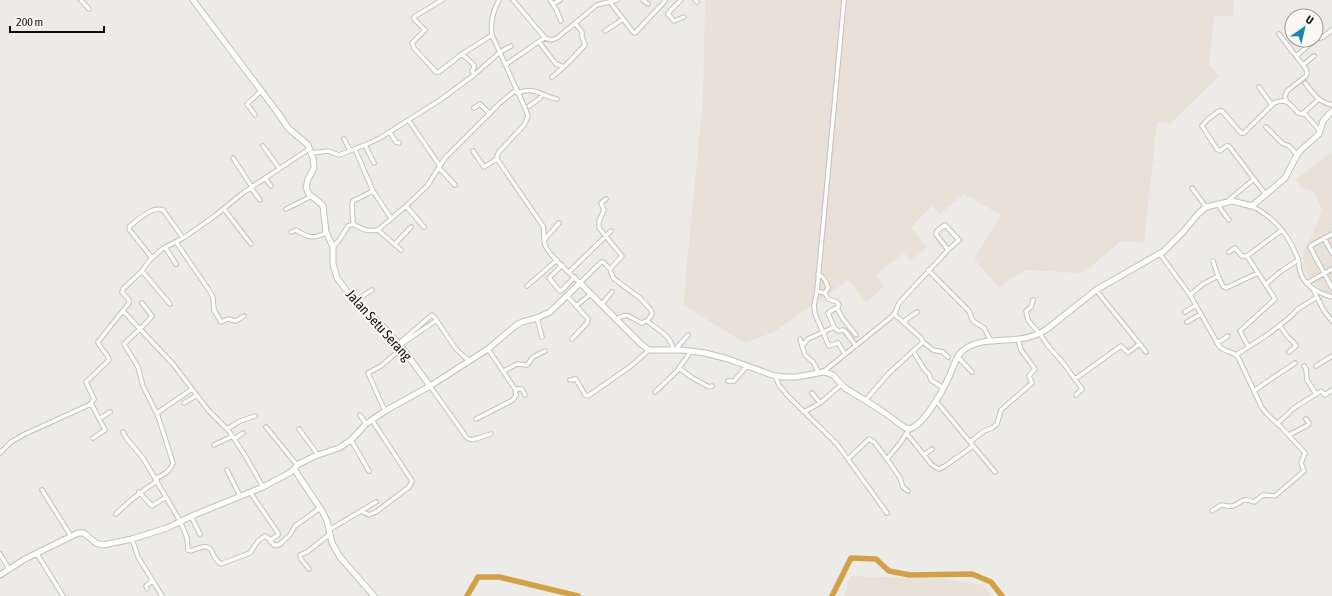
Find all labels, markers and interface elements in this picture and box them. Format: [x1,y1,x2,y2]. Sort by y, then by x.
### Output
scale bar [10,8,104,34]
north arrow [1284,8,1324,48]
text: U [1304,13,1316,27]
text: 200 m [16,15,43,29]
street label: Jalan Setu Serang [343,286,415,364]

